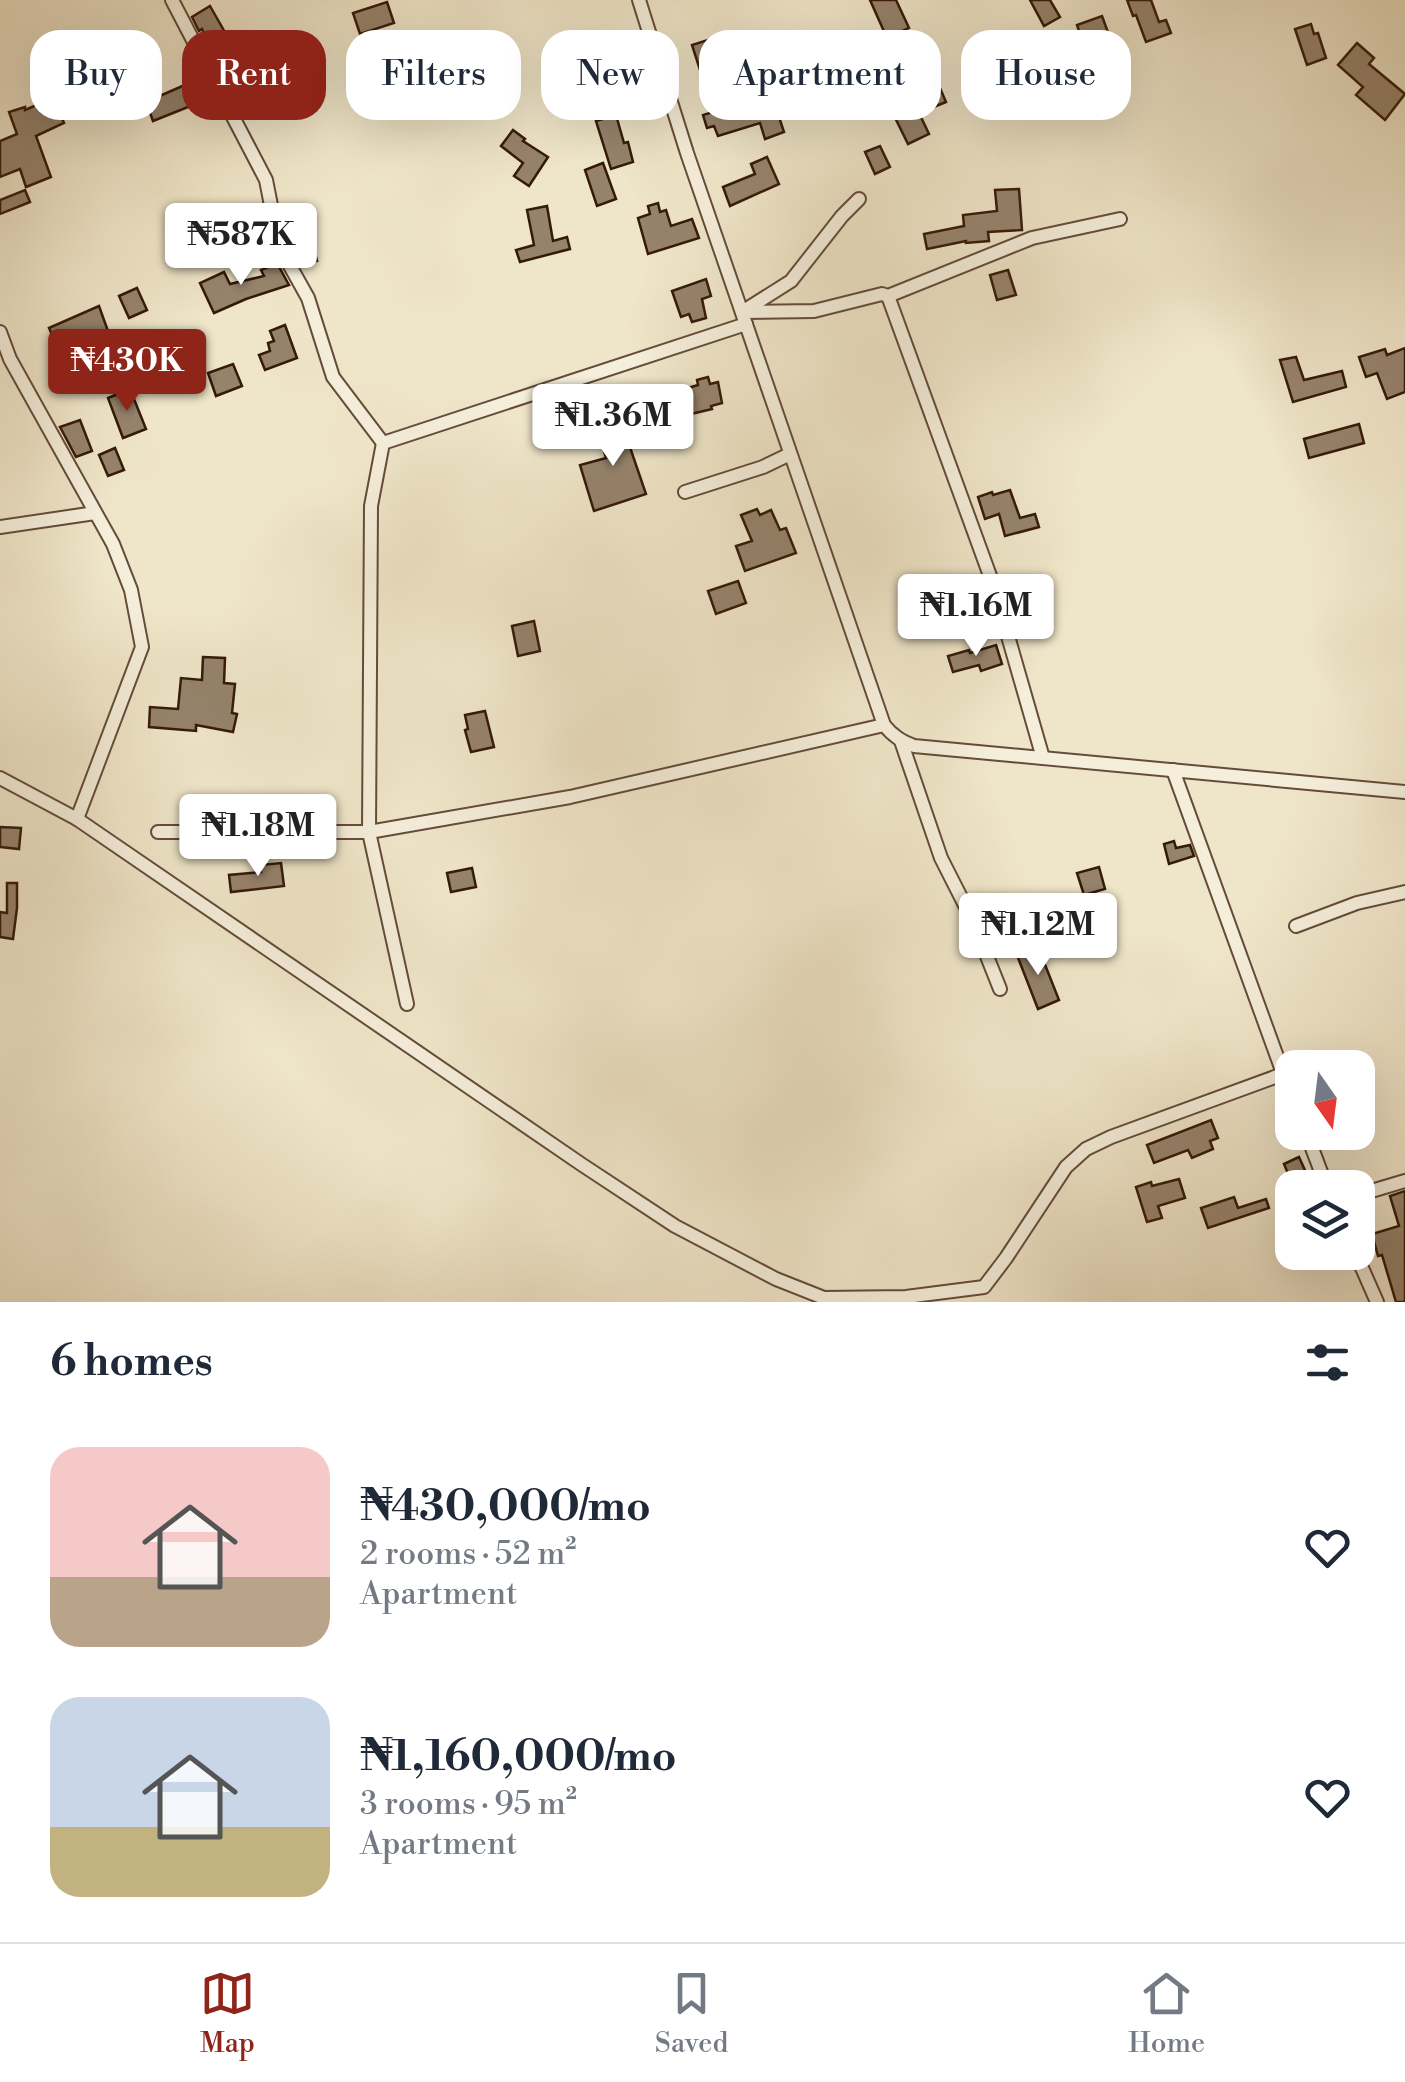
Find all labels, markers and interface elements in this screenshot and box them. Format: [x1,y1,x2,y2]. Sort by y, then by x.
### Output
chip: Buy [30,30,162,120]
chip: Rent [182,30,326,120]
chip: Filters [346,30,521,120]
chip: New [541,30,679,120]
chip: Apartment [699,30,941,120]
chip: House [961,30,1131,120]
pin: ₦587K [171,203,311,288]
text: ₦587K [187,215,295,255]
pin: ₦430K [57,329,197,414]
text: ₦430K [70,341,184,381]
pin: ₦1.36M [532,384,694,469]
text: ₦1.36M [554,396,672,436]
pin: ₦1.16M [895,574,1057,659]
text: ₦1.16M [920,586,1032,626]
pin: ₦1.18M [177,794,339,879]
text: ₦1.18M [201,806,315,846]
pin: ₦1.12M [957,893,1119,978]
text: ₦1.12M [981,905,1095,945]
north arrow [1275,1050,1375,1150]
map controls [1275,1050,1375,1270]
button: layers [1275,1170,1375,1270]
icon: filters [1300,1335,1355,1390]
text: 6 homes [50,1336,213,1389]
text: ₦430,000/mo [360,1481,651,1534]
icon: home [130,1487,250,1607]
icon: heart [1300,1520,1355,1575]
text: 2 rooms · 52 m² [360,1534,576,1574]
text: Apartment [360,1574,517,1614]
text: ₦1,160,000/mo [360,1731,676,1784]
icon: home [130,1737,250,1857]
icon: heart [1300,1770,1355,1825]
text: 3 rooms · 95 m² [360,1784,577,1824]
text: Apartment [360,1824,517,1864]
tab: Map [200,1966,255,2061]
tab: Saved [655,1966,728,2061]
tab: Home [1128,1966,1205,2061]

